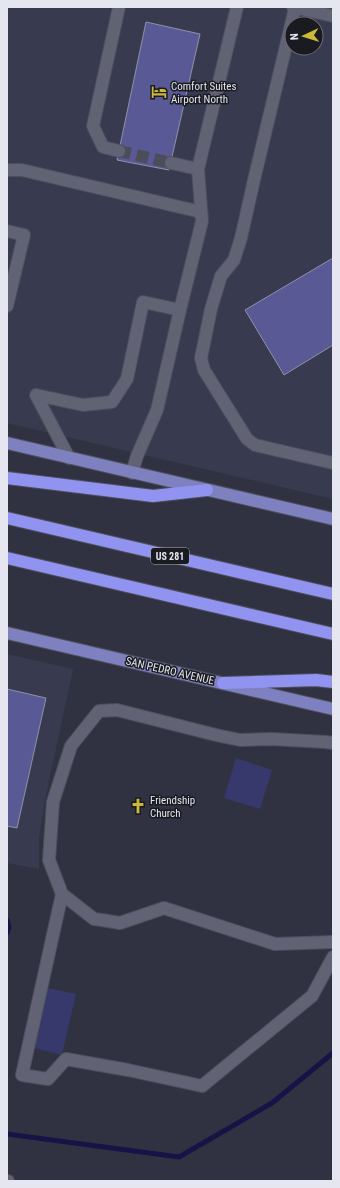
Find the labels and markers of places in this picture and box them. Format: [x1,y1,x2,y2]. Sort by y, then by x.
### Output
place label: Comfort Suites Airport North [171,80,236,106]
hotel icon: Comfort Suites Airport North [150,83,168,101]
place label: Friendship Church [150,794,195,820]
church icon: Friendship Church [129,797,147,815]

